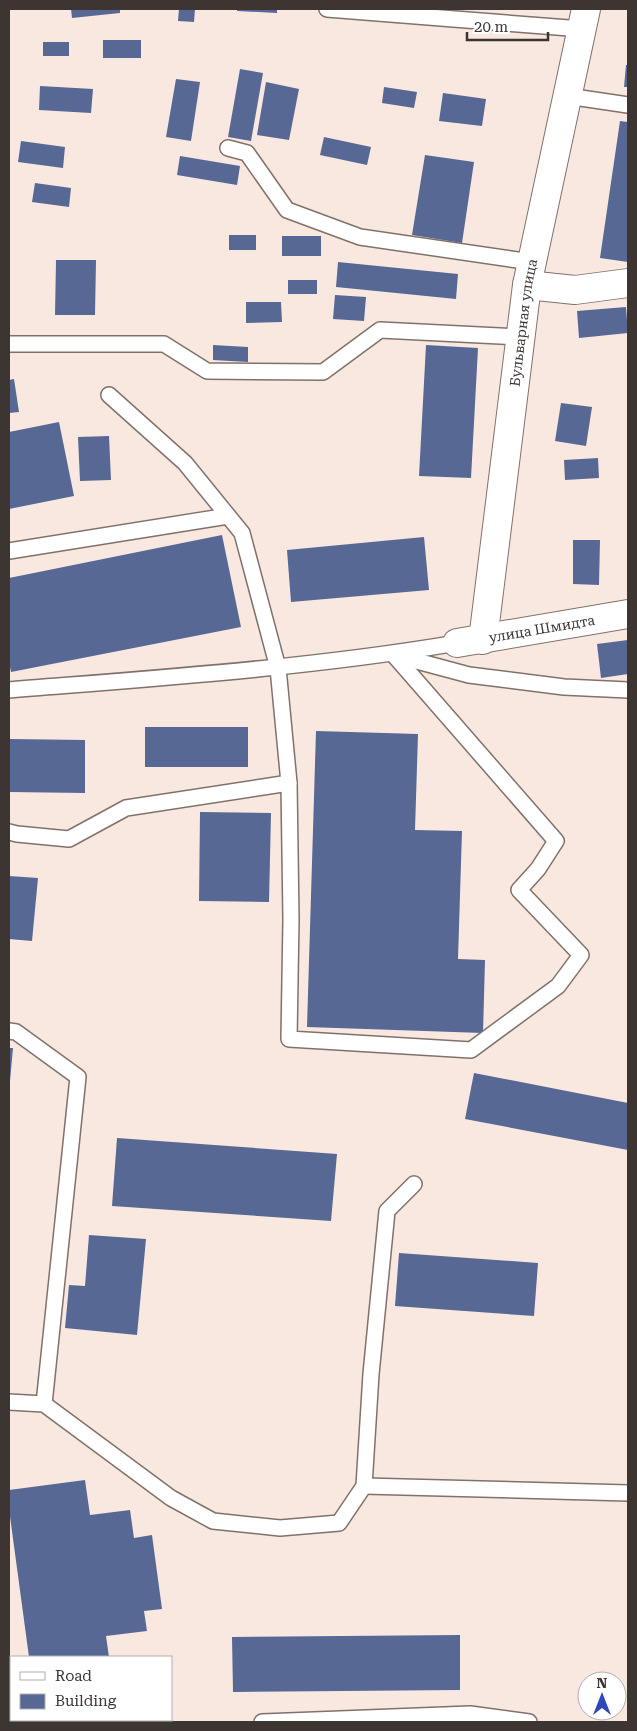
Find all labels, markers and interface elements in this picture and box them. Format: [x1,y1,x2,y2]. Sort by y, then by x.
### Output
scale bar [467,10,548,42]
text: 20 m [474,18,509,36]
street label: Бульварная улица [507,257,540,387]
street label: улица Шмидта [488,612,596,645]
legend [10,1656,172,1721]
text: Road [55,1667,92,1685]
north arrow [577,1671,627,1721]
text: N [597,1675,608,1691]
text: Building [55,1692,117,1710]

